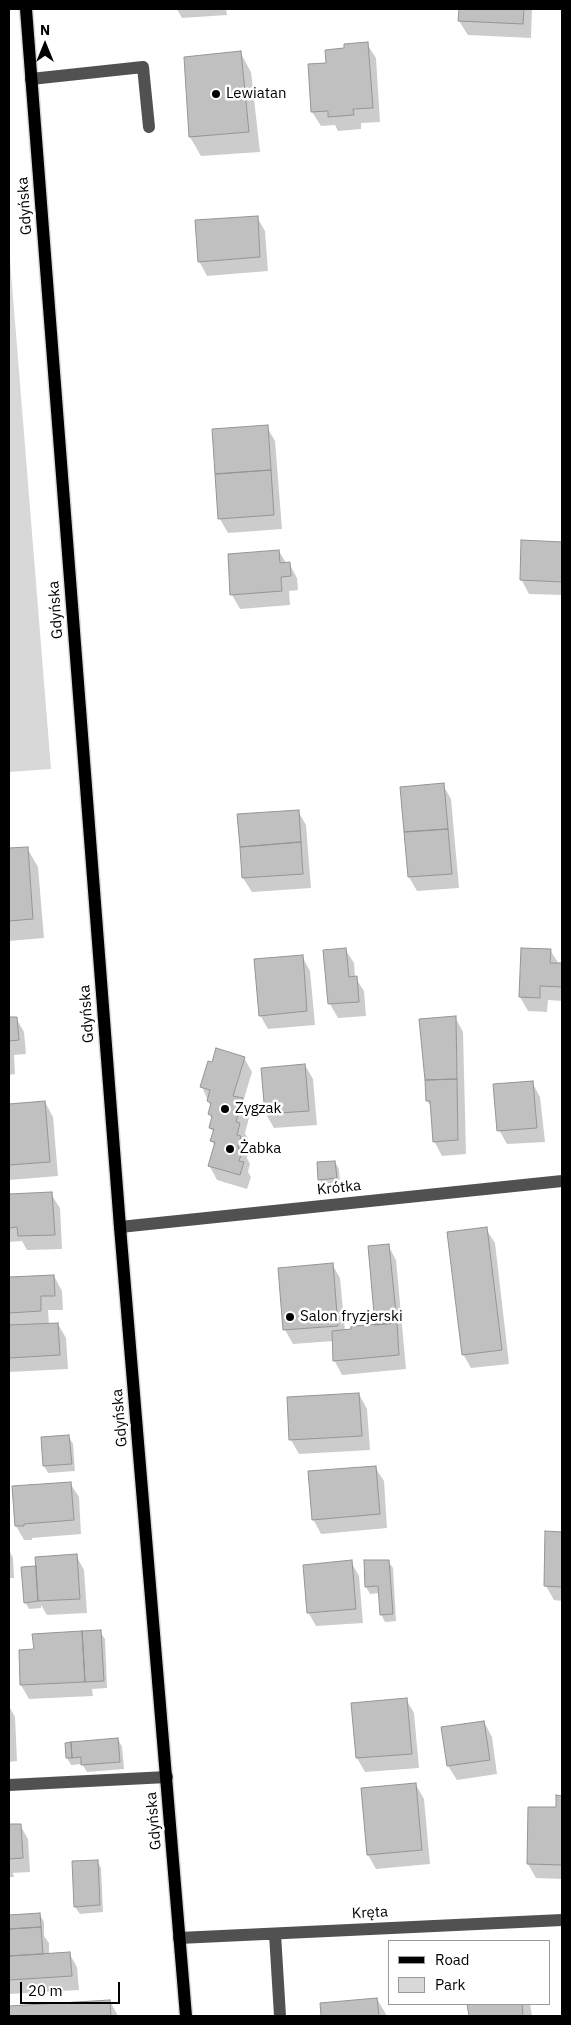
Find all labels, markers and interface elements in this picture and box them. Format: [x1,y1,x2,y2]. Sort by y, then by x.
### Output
north arrow [20,20,70,70]
text: N [40,21,50,39]
place label: Lewiatan [226,85,287,103]
marker: Lewiatan [210,88,222,100]
street label: Gdyńska [14,176,36,236]
street label: Gdyńska [45,580,67,640]
street label: Gdyńska [76,984,98,1044]
place label: Zygzak [235,1100,281,1118]
marker: Zygzak [219,1103,231,1115]
place label: Żabka [240,1140,281,1158]
marker: Żabka [224,1143,236,1155]
street label: Krótka [316,1177,362,1199]
place label: Salon fryzjerski [300,1308,403,1326]
marker: Salon fryzjerski [284,1311,296,1323]
street label: Gdyńska [108,1388,132,1448]
street label: Gdyńska [142,1791,166,1851]
street label: Kręta [351,1903,389,1923]
legend [388,1940,551,2005]
text: Road [435,1950,470,1969]
scale bar [22,1972,122,2004]
text: Park [435,1975,465,1994]
text: 20 m [28,1981,63,2000]

